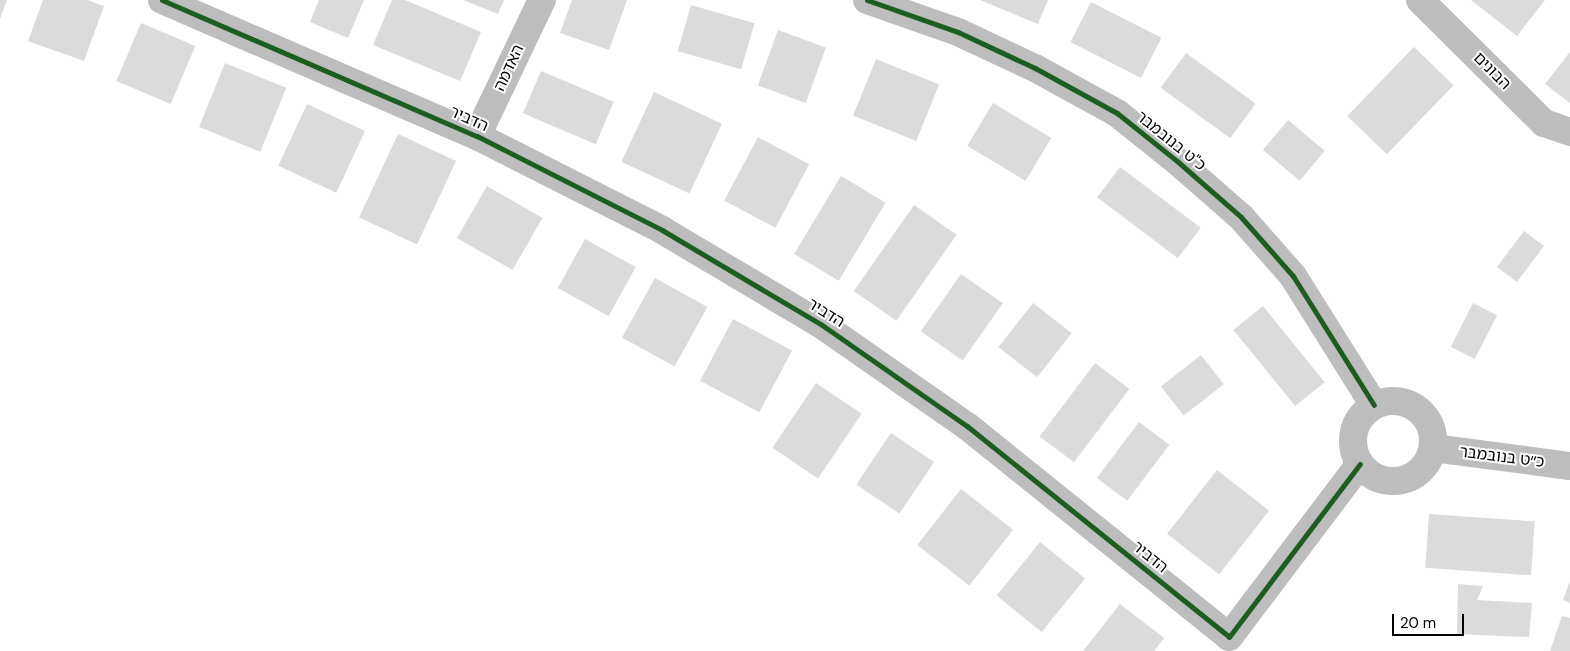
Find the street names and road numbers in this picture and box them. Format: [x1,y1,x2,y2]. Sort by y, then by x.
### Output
street label: האדמה [490,42,528,94]
street label: הבונים [1469,48,1515,94]
street label: הדביר [447,102,491,136]
street label: כ"ט בנובמבר [1132,107,1210,175]
street label: הדביר [804,294,848,332]
street label: כ״ט בנובמבר [1459,442,1545,472]
street label: הדביר [1128,537,1172,577]

